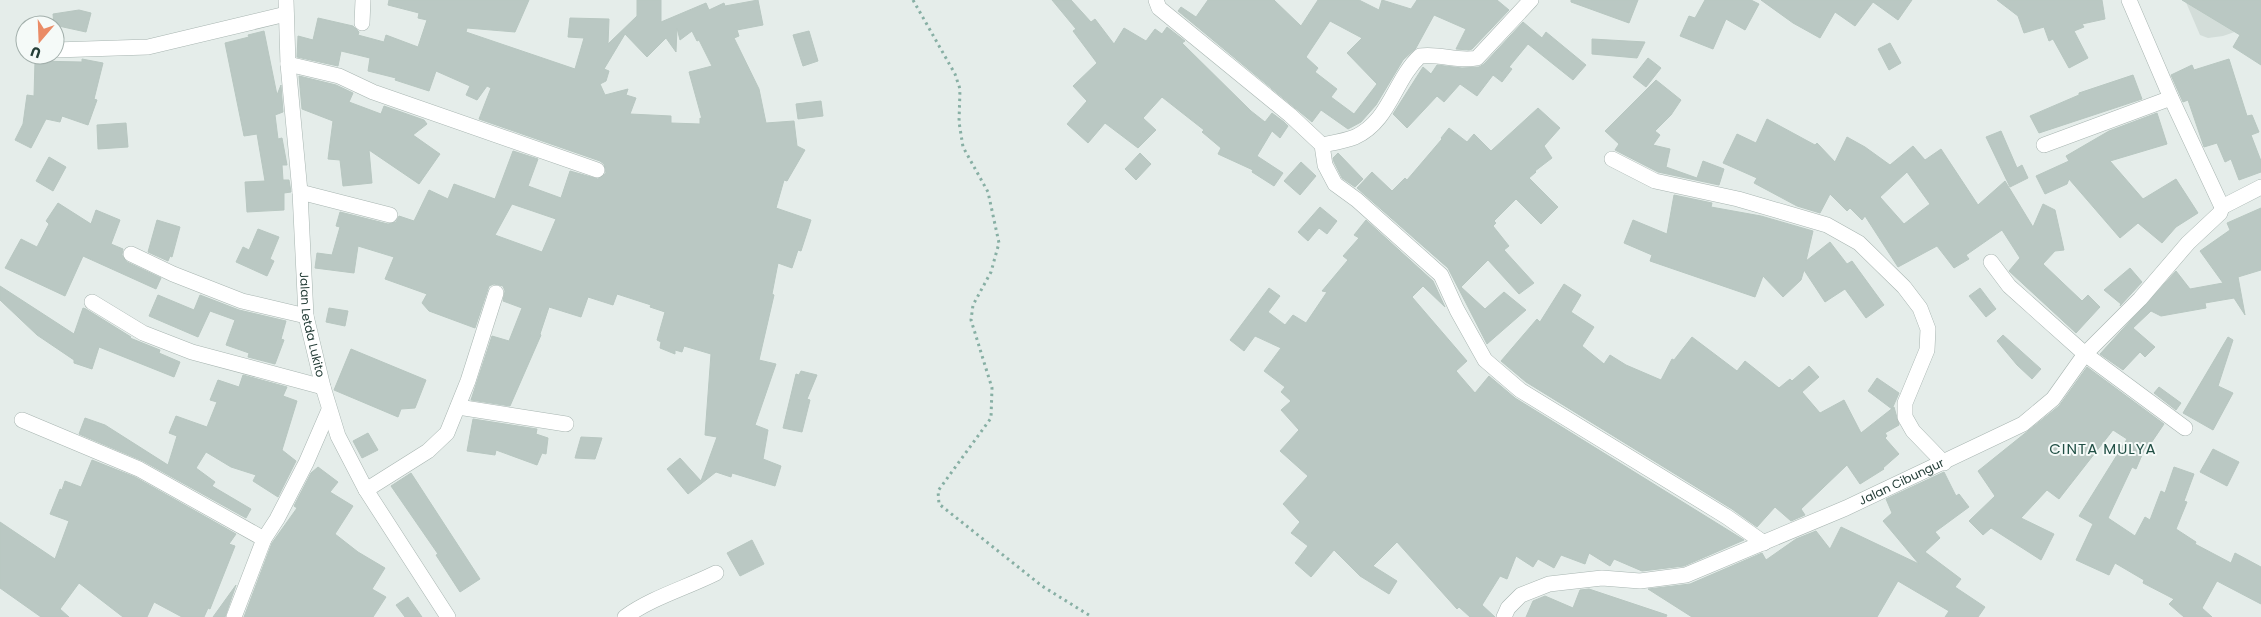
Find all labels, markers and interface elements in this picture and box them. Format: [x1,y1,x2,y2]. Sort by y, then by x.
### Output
north arrow [15,15,65,65]
text: U [28,41,44,63]
street label: Jalan Letda Lukito [296,271,329,379]
district label: CINTA MULYA [2049,438,2157,459]
street label: Jalan Cibungur [1856,454,1947,509]

